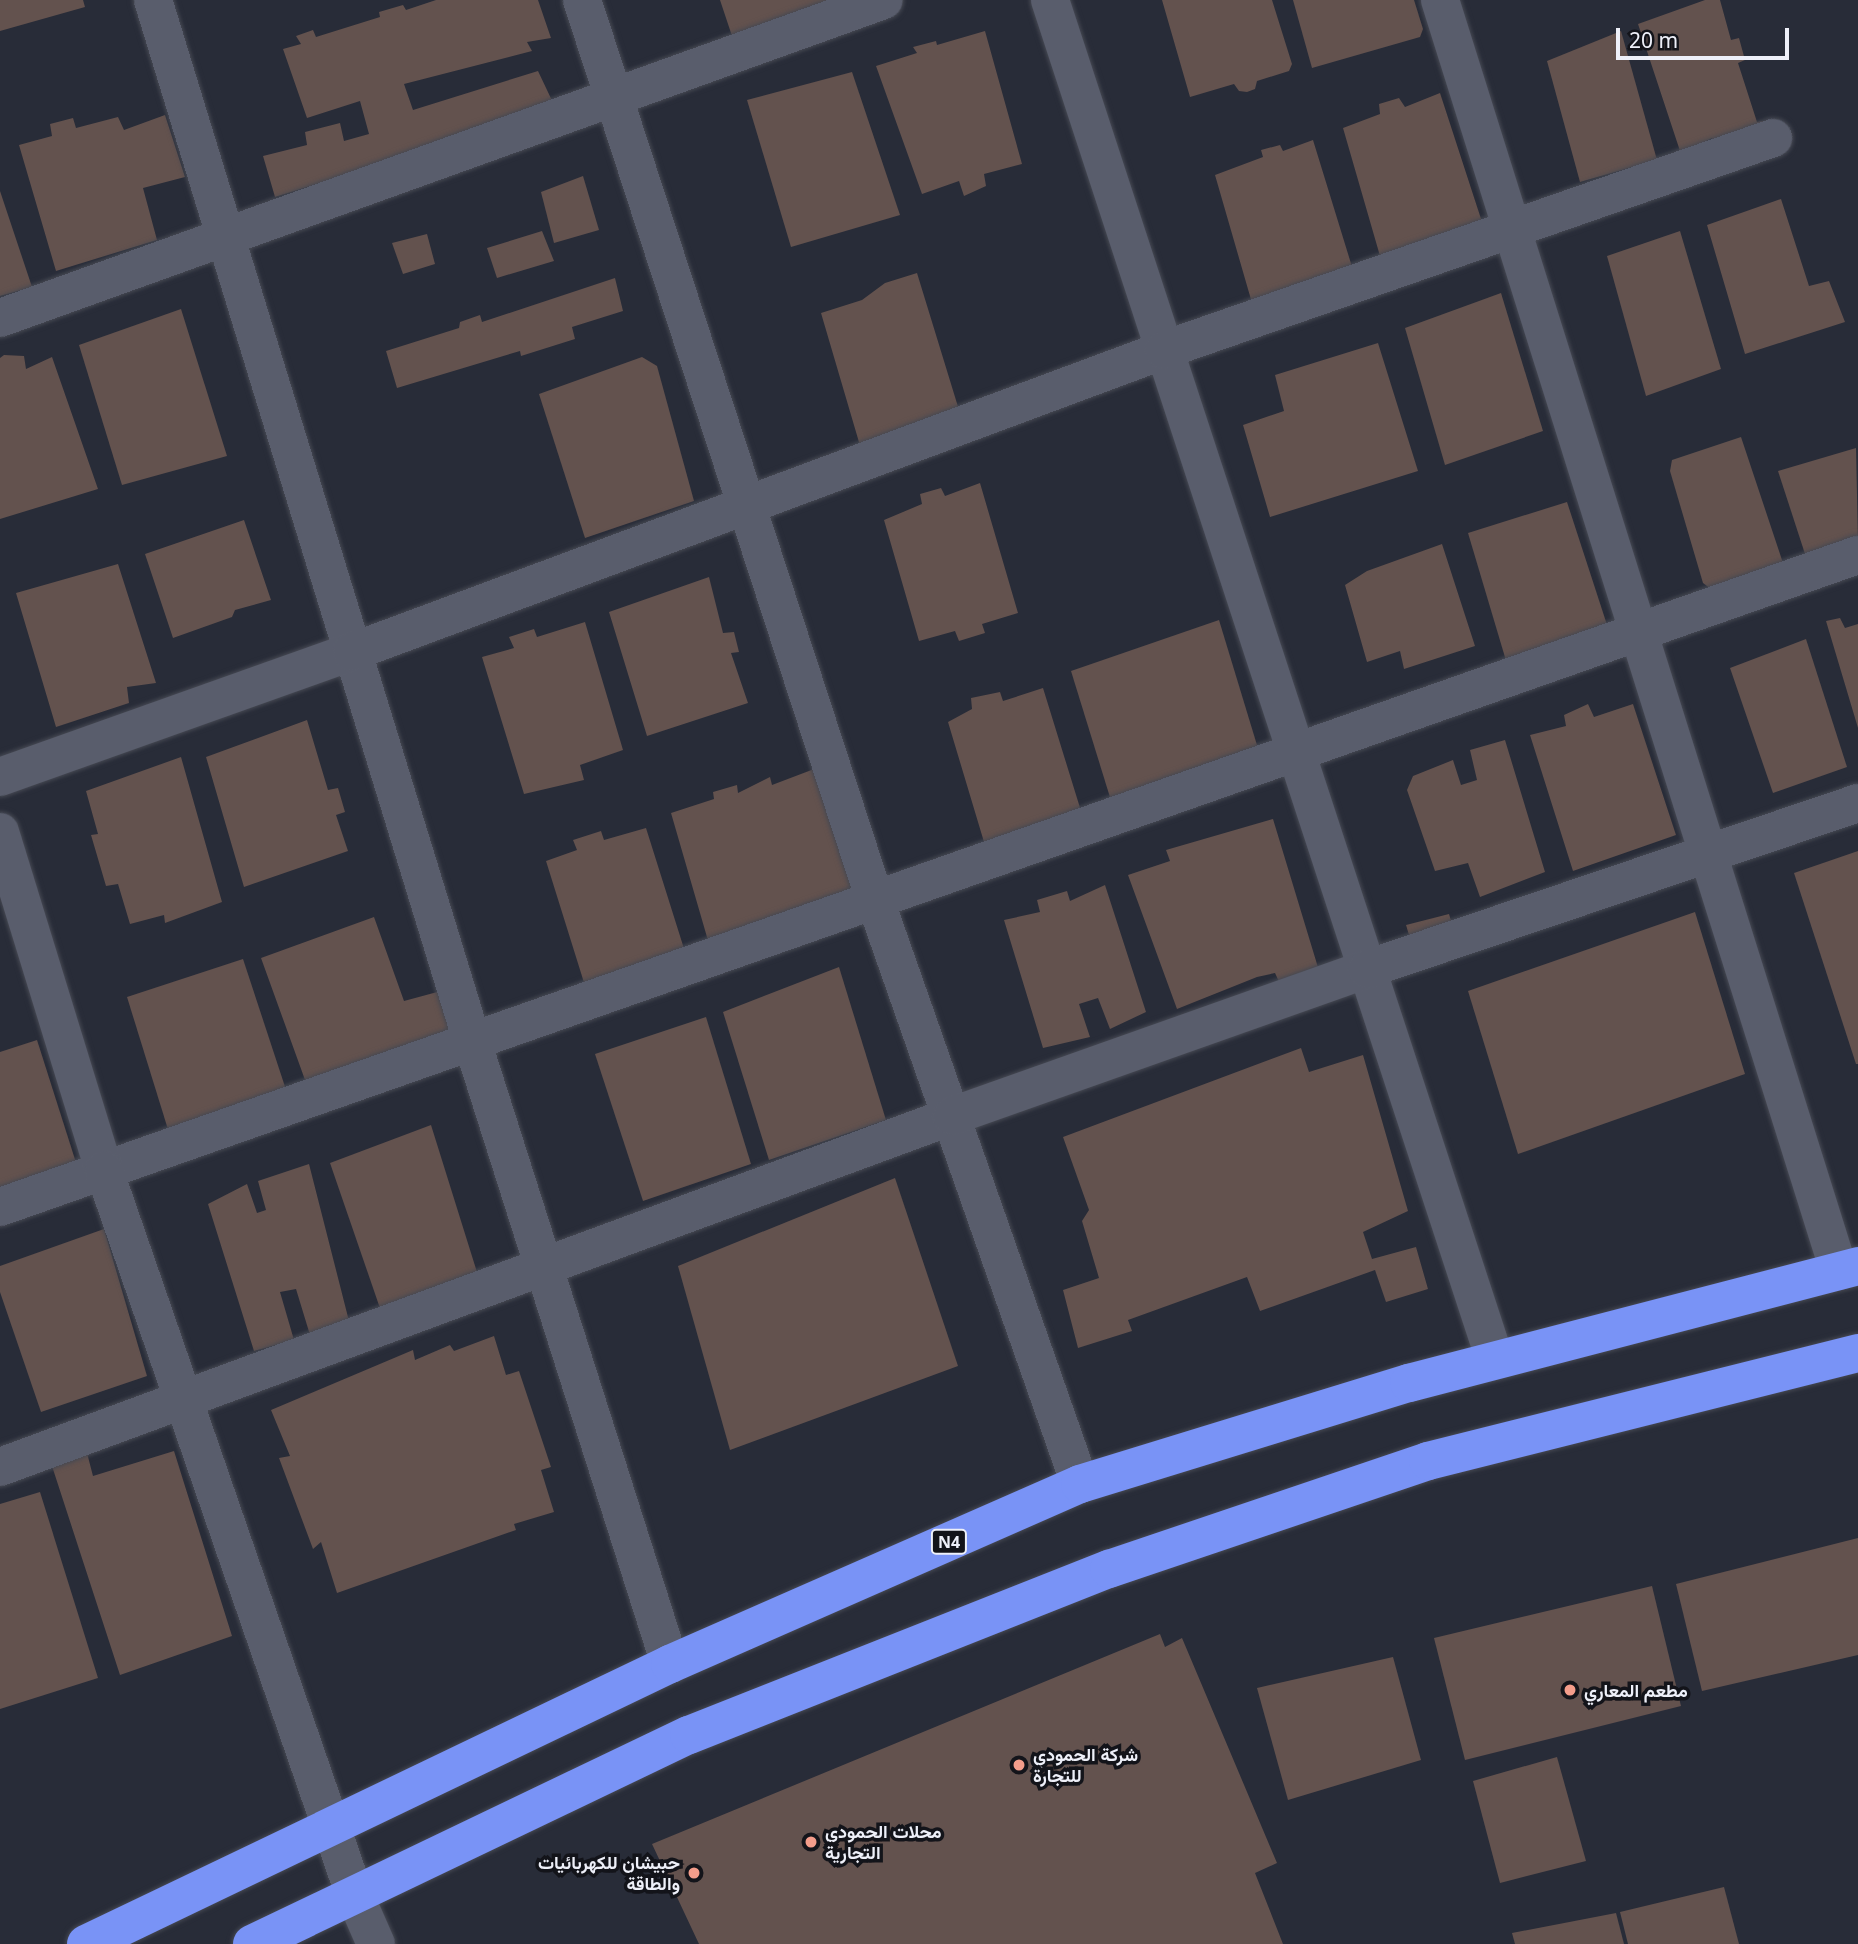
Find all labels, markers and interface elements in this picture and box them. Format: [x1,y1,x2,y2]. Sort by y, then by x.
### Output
scale bar [1620,14,1793,58]
text: 20 m [1629,26,1678,54]
road number: N4 [930,1530,968,1554]
place label: مطعم المعاري [1584,1679,1688,1701]
marker: مطعم المعاري [1562,1682,1578,1698]
place label: شركة الحمودي للتجارة [1033,1744,1138,1786]
marker: شركة الحمودي للتجارة [1011,1757,1027,1773]
place label: محلات الحمودي التجارية [825,1821,942,1864]
marker: محلات الحمودي التجارية [803,1834,819,1850]
place label: حبيشان للكهربائيات والطاقة [538,1852,680,1895]
marker: حبيشان للكهربائيات والطاقة [686,1865,702,1881]

